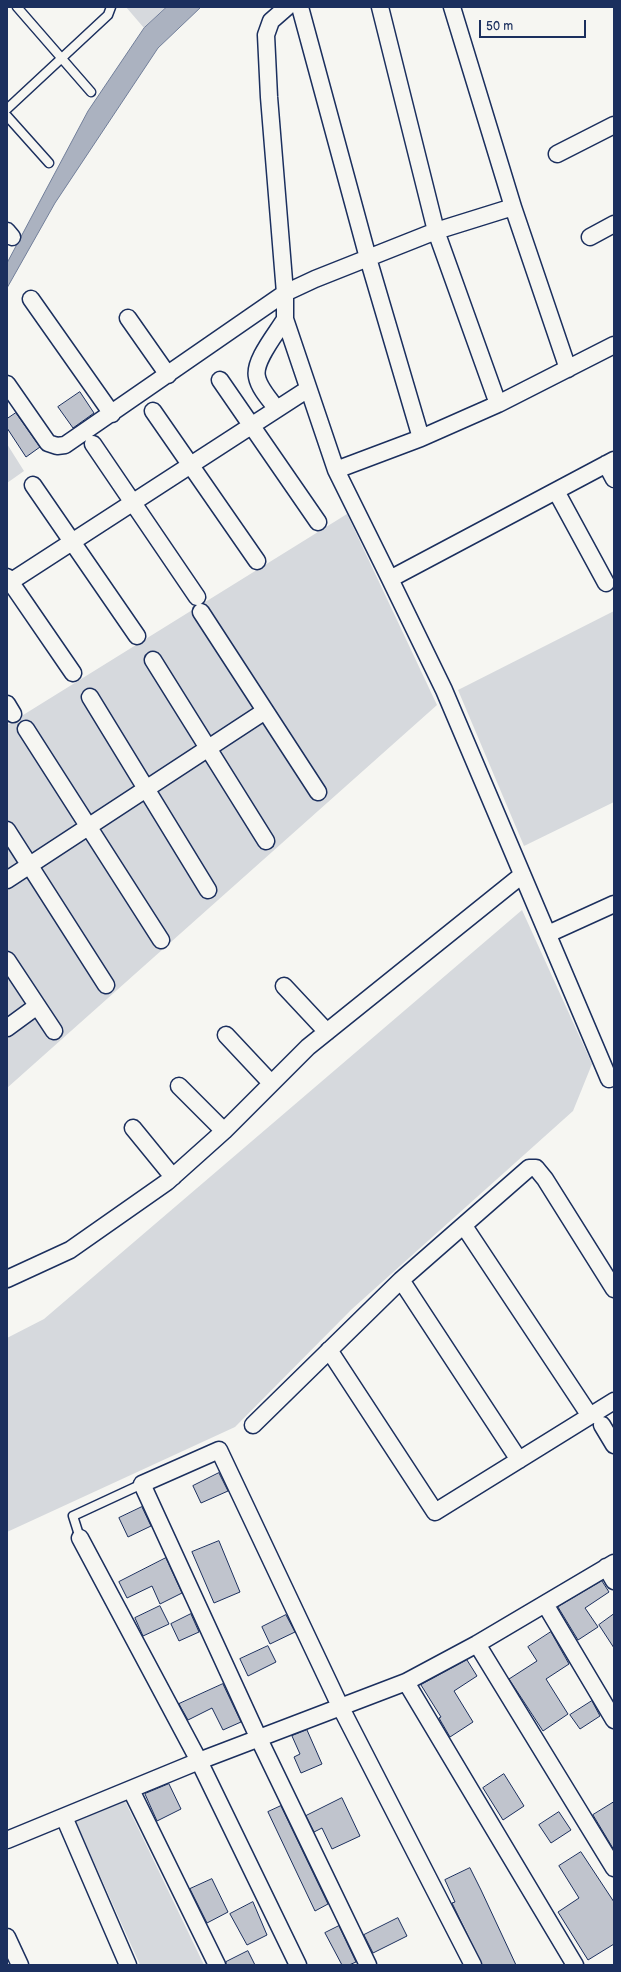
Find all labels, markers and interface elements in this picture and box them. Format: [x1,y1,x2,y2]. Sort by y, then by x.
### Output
scale bar [481,12,588,38]
text: 50 m [486,19,513,34]

